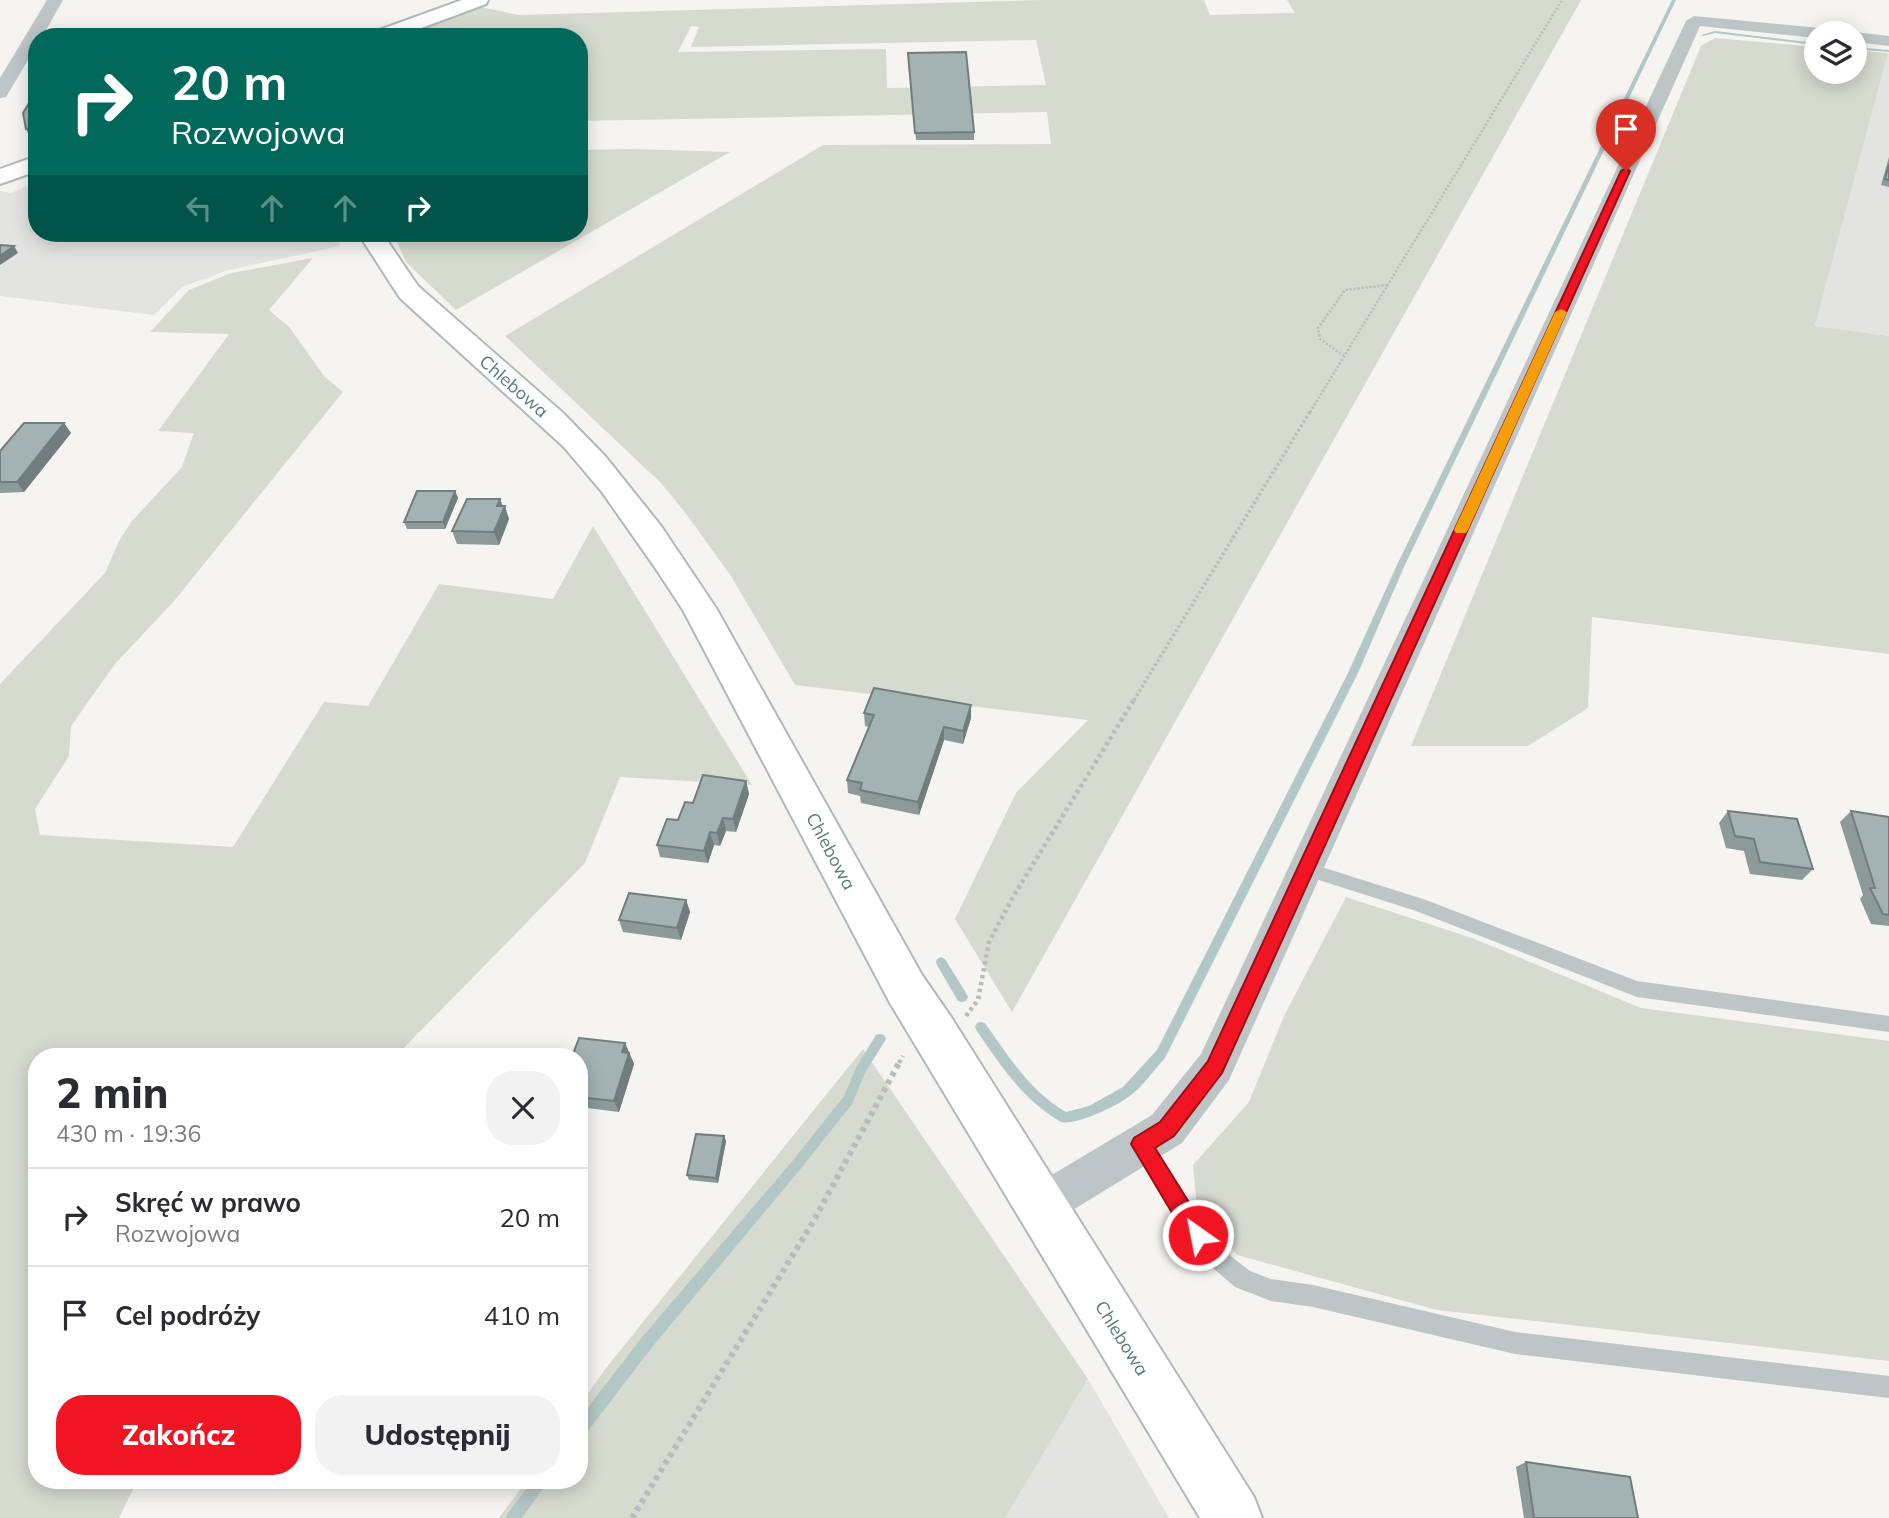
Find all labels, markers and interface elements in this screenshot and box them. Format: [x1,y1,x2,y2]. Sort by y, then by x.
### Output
map controls [1804,21,1867,84]
button: layers [1804,21,1867,84]
text: 20 m [171,51,287,112]
icon: right [56,56,147,147]
pin [1596,99,1656,171]
icon: arrive [1607,110,1645,148]
text: Rozwojowa [171,112,345,152]
icon: left [180,189,218,227]
icon: ahead [253,189,291,227]
icon: ahead [326,189,364,227]
icon: right [399,189,437,227]
street label: Chlebowa [475,350,553,422]
street label: Chlebowa [801,808,861,894]
text: 2 min [56,1066,169,1119]
button: close [486,1071,560,1145]
text: 430 m · 19:36 [56,1119,201,1148]
text: Skręć w prawo [115,1186,301,1219]
icon: right [56,1198,94,1236]
position arrow [1161,1198,1235,1272]
text: 20 m [499,1201,560,1234]
text: Rozwojowa [115,1219,240,1248]
icon: arrive [56,1296,94,1334]
street label: Chlebowa [1090,1296,1154,1380]
text: Cel podróży [115,1299,260,1332]
text: 410 m [484,1299,560,1332]
button: Zakończ [56,1395,301,1475]
button: Udostępnij [315,1395,560,1475]

